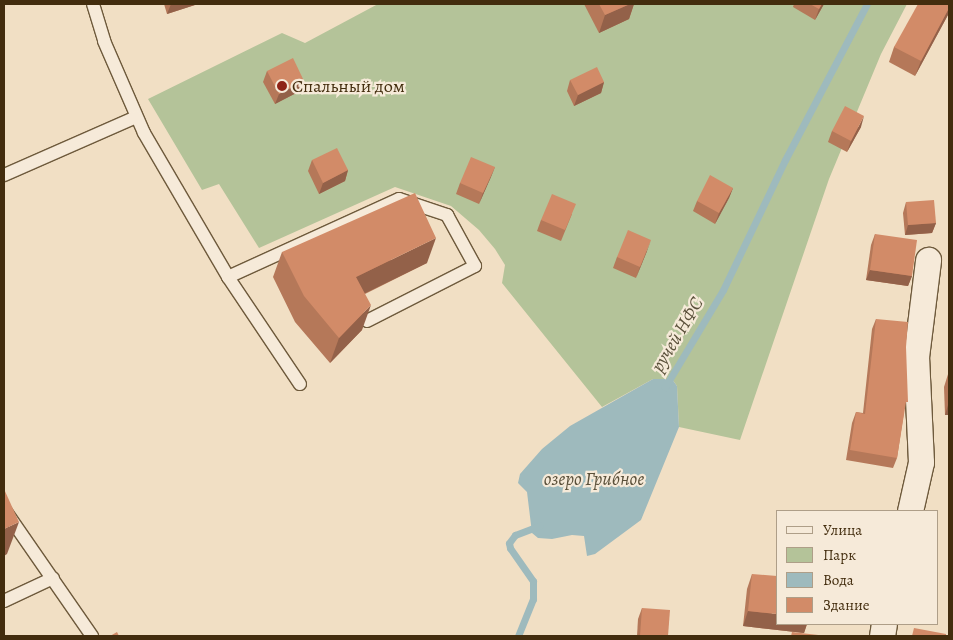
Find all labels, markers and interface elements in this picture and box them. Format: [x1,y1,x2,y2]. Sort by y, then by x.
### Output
place label: Спальный дом [292,75,405,97]
marker: Спальный дом [276,80,288,92]
water label: ручей НФС [647,294,709,376]
water label: озеро Грибное [544,469,644,491]
legend [776,510,938,625]
text: Улица [823,520,862,540]
text: Парк [823,545,856,565]
text: Вода [823,570,854,590]
text: Здание [823,595,870,615]

